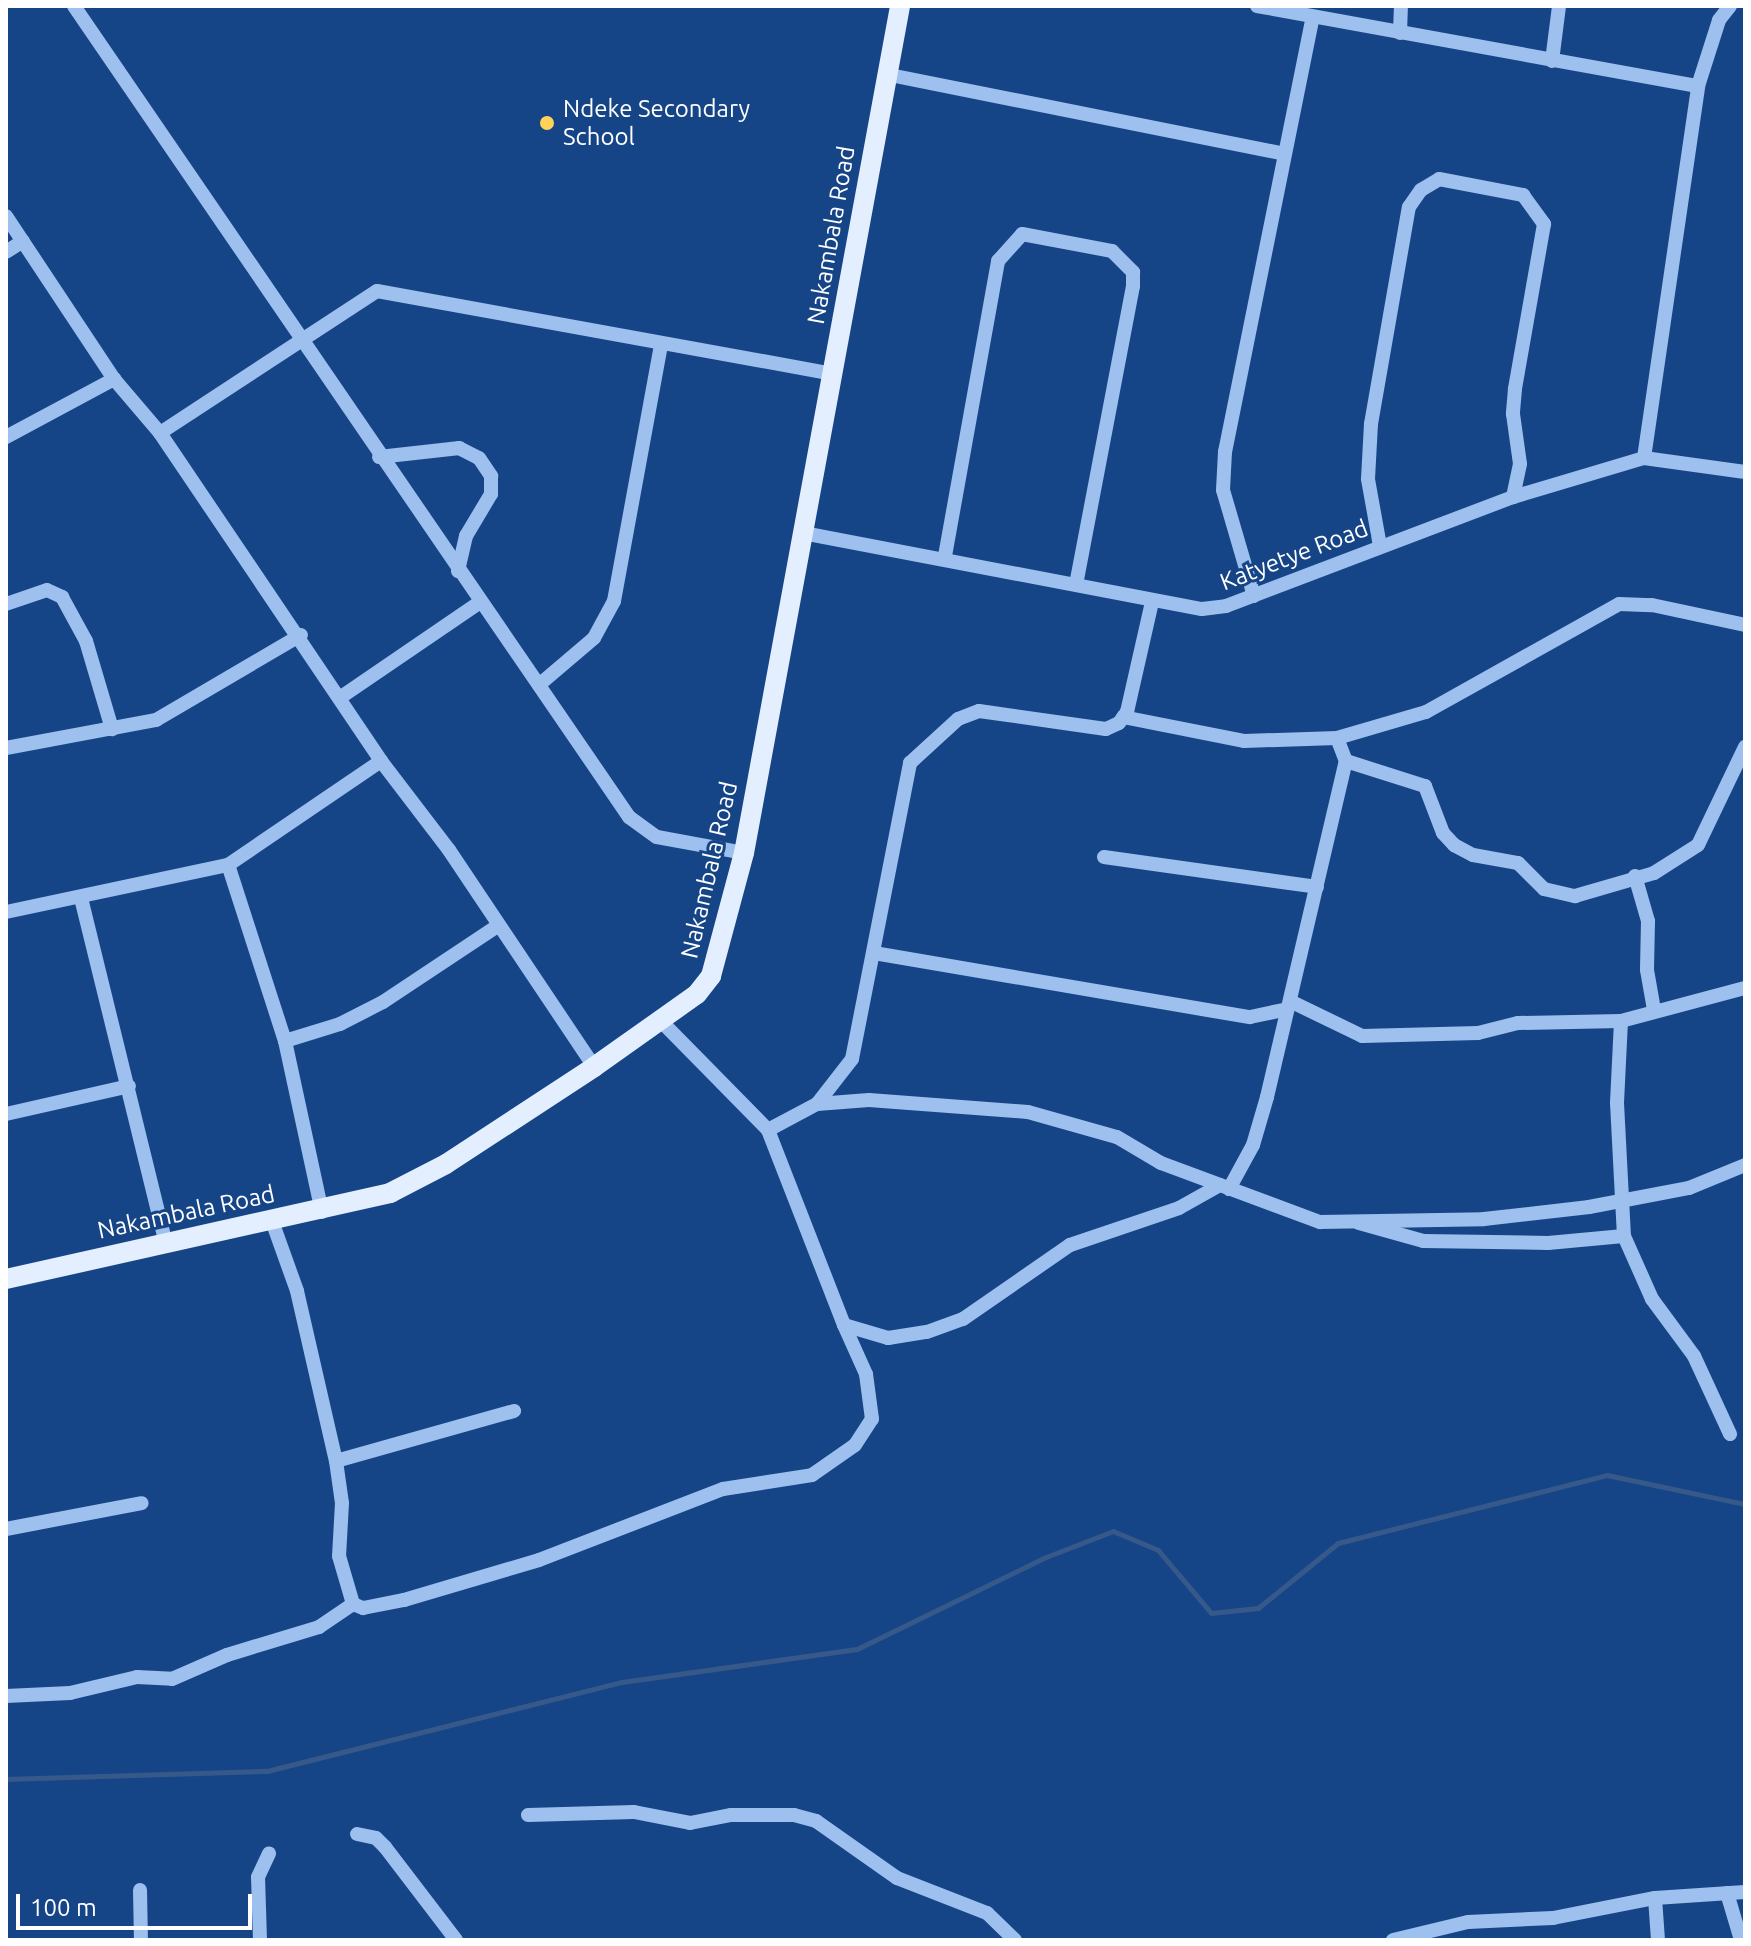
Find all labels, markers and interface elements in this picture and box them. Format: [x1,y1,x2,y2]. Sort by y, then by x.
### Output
place label: Ndeke Secondary School [563,95,750,151]
marker: Ndeke Secondary School [538,114,556,132]
street label: Nakambala Road [801,144,861,326]
street label: Katyetye Road [1216,514,1372,596]
street label: Nakambala Road [675,779,743,961]
street label: Nakambala Road [95,1179,277,1245]
scale bar [20,1878,256,1928]
text: 100 m [30,1894,97,1921]

